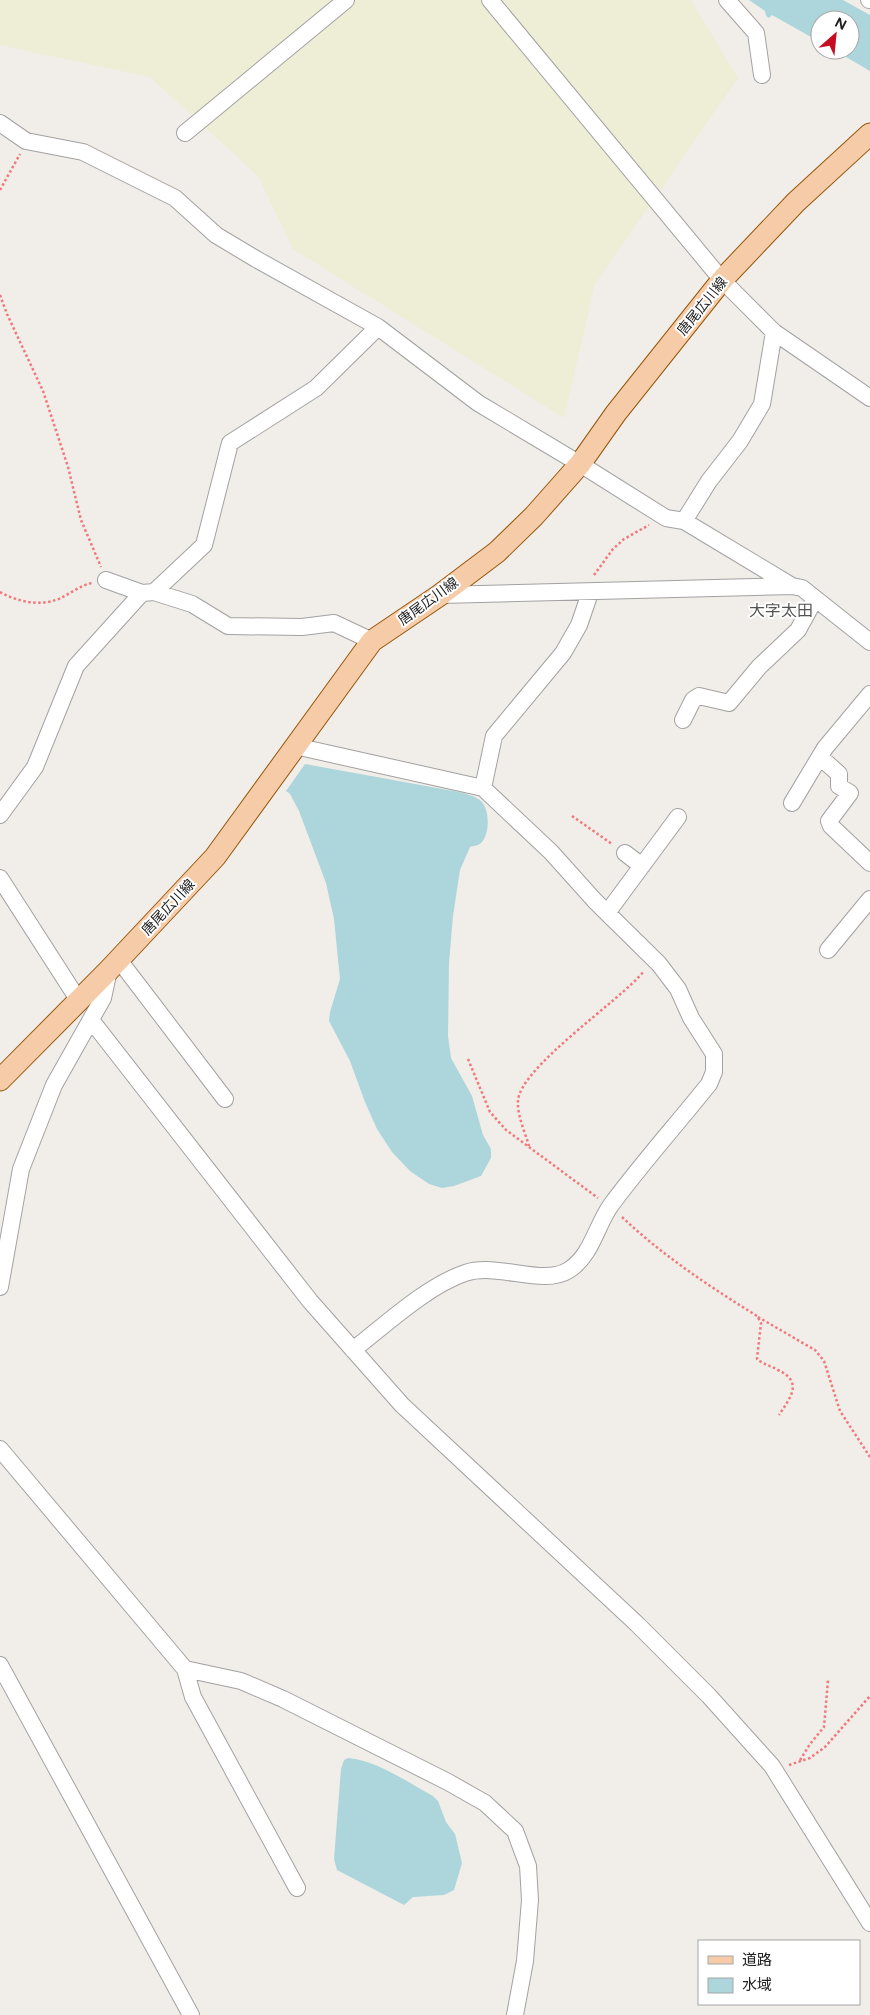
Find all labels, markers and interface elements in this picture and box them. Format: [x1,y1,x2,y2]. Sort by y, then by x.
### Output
north arrow [810,10,860,60]
text: N [832,14,849,34]
street label: 唐尾広川線 [674,274,731,339]
street label: 唐尾広川線 [395,574,462,629]
district label: 大字太田 [749,601,813,620]
street label: 唐尾広川線 [138,876,198,939]
legend [698,1940,860,2005]
text: 道路 [742,1951,772,1969]
text: 水域 [742,1976,772,1994]

